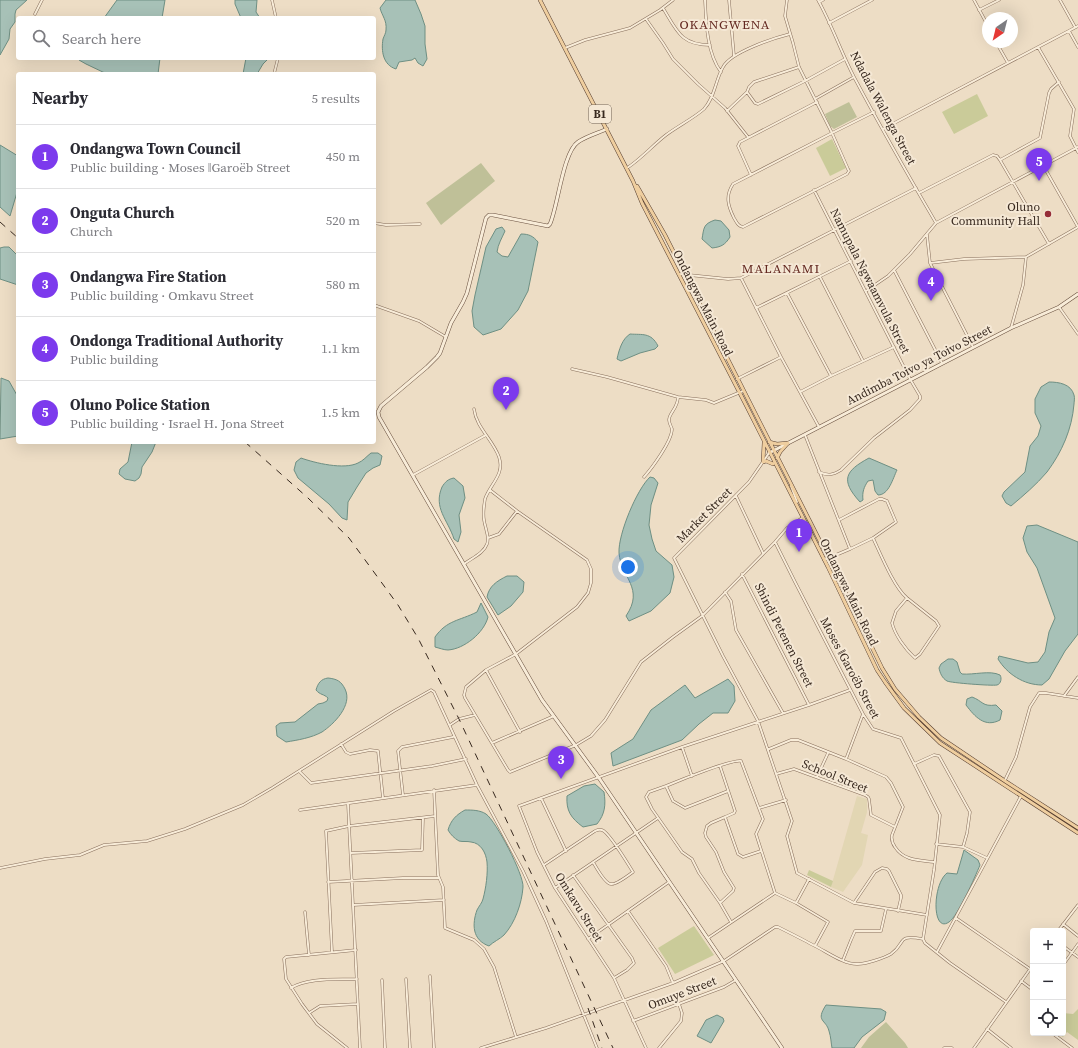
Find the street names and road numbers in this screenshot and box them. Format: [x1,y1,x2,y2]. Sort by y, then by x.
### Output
street label: Ndadala Walenga Street [846,49,920,167]
road number: B1 [589,105,611,123]
street label: Namupala Ngwaamvula Street [826,206,914,356]
street label: Ondangwa Main Road [669,247,737,359]
street label: Andimba Toivo ya Toivo Street [844,321,994,409]
street label: Market Street [673,484,735,546]
street label: Ondangwa Main Road [816,536,882,648]
street label: Shindi Petenen Street [751,580,817,690]
street label: Moses ǁGaroëb Street [817,615,883,721]
street label: School Street [800,756,870,796]
street label: Omkavu Street [551,869,607,945]
street label: Omuye Street [646,973,718,1013]

